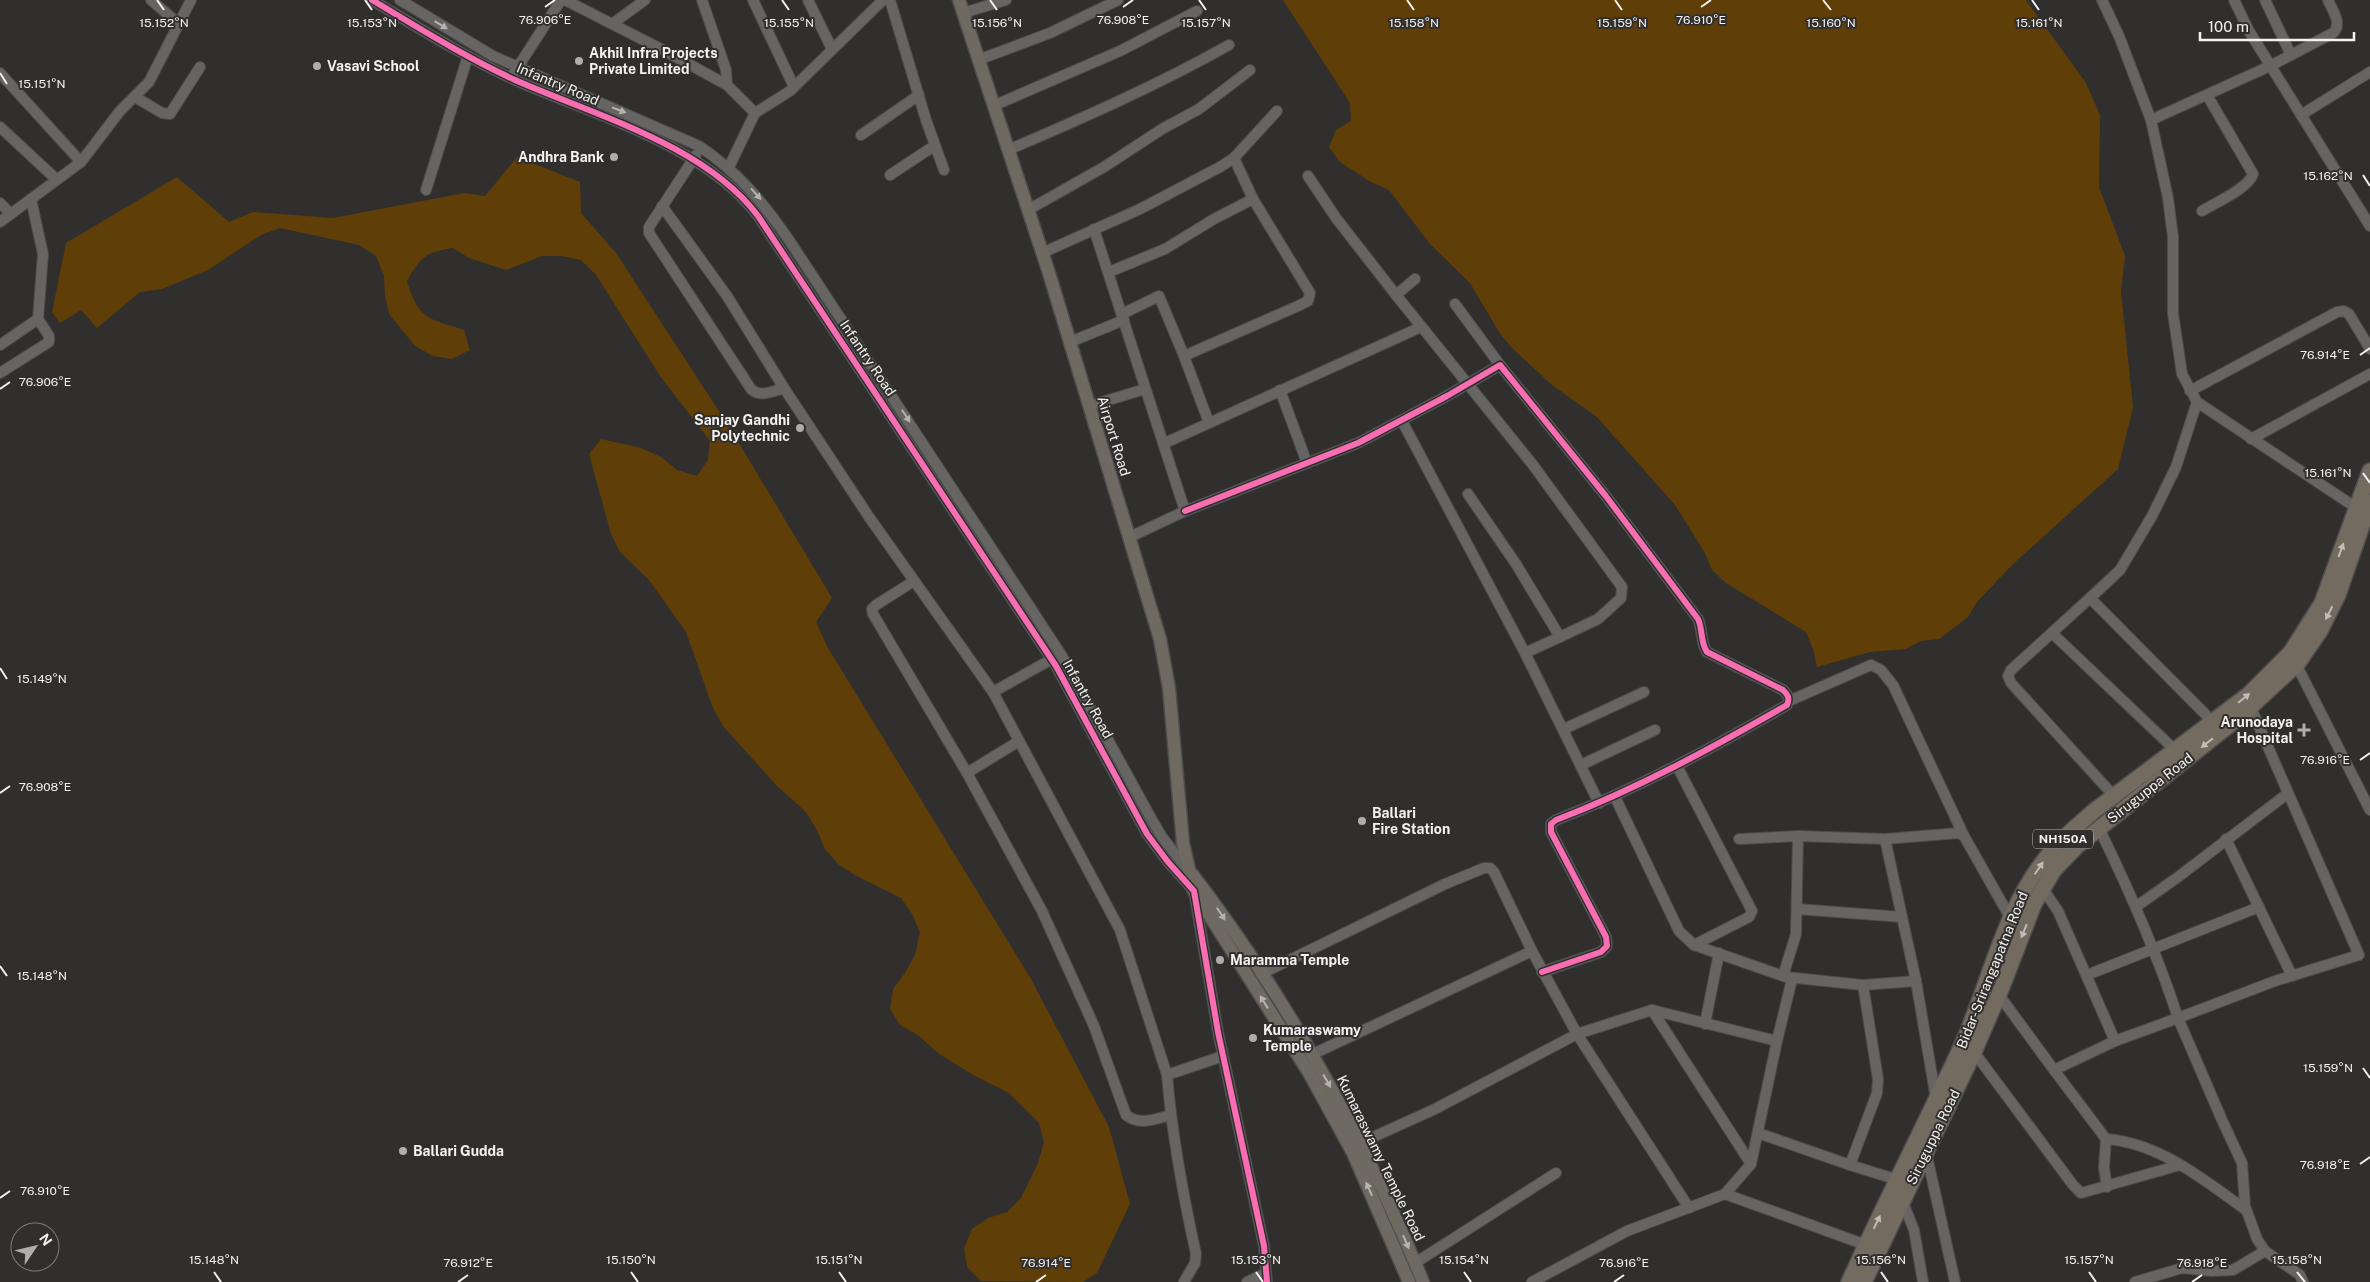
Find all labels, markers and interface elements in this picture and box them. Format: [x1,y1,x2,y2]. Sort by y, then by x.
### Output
scale bar [2200,10,2354,42]
text: 76.906°E [519,13,571,27]
text: 76.908°E [1097,13,1149,27]
text: 76.910°E [1676,13,1726,27]
text: 15.152°N [139,16,189,30]
text: 15.153°N [347,16,397,30]
text: 15.155°N [764,16,814,30]
text: 15.156°N [972,16,1022,30]
text: 15.157°N [1181,16,1231,30]
text: 15.158°N [1389,16,1439,30]
text: 15.159°N [1597,16,1647,30]
text: 15.160°N [1806,16,1856,30]
text: 15.161°N [2015,16,2063,30]
text: 100 m [2208,18,2249,35]
one-way arrow [435,21,448,30]
place label: Akhil Infra Projects Private Limited [589,45,718,77]
marker: Akhil Infra Projects Private Limited [573,55,585,67]
place label: Vasavi School [327,58,420,74]
street label: Infantry Road [514,59,602,109]
marker: Vasavi School [311,60,323,72]
text: 15.151°N [18,77,66,91]
one-way arrow [612,106,627,114]
place label: Andhra Bank [518,149,604,165]
marker: Andhra Bank [608,151,620,163]
text: 15.162°N [2303,169,2353,183]
one-way arrow [750,188,762,200]
street label: Infantry Road [837,317,899,399]
text: 76.914°E [2300,348,2350,362]
text: 76.906°E [19,375,71,389]
street label: Airport Road [1094,394,1134,478]
one-way arrow [901,409,910,423]
place label: Sanjay Gandhi Polytechnic [694,412,790,444]
marker: Sanjay Gandhi Polytechnic [794,422,806,434]
text: 15.161°N [2304,466,2352,480]
one-way arrow [2337,542,2345,557]
one-way arrow [2325,606,2333,621]
street label: Infantry Road [1060,657,1116,741]
text: 15.149°N [17,672,67,686]
one-way arrow [2237,692,2250,703]
place label: Arunodaya Hospital [2221,714,2293,746]
marker: Arunodaya Hospital [2297,723,2311,737]
one-way arrow [2200,738,2214,748]
street label: Siruguppa Road [2104,750,2196,826]
text: 76.916°E [2300,753,2350,767]
text: 76.908°E [19,780,71,794]
place label: Ballari Fire Station [1372,805,1450,837]
marker: Ballari Fire Station [1356,815,1368,827]
road number: NH150A [2033,830,2093,849]
one-way arrow [2034,861,2044,875]
street label: Bidar-Srirangapatna Road [1953,889,2031,1051]
one-way arrow [1217,907,1226,921]
one-way arrow [2019,924,2027,938]
place label: Maramma Temple [1230,952,1349,968]
marker: Maramma Temple [1214,954,1226,966]
text: 15.148°N [17,969,67,983]
one-way arrow [1259,995,1268,1009]
place label: Kumaraswamy Temple [1263,1022,1361,1054]
marker: Kumaraswamy Temple [1247,1032,1259,1044]
text: 15.159°N [2303,1061,2353,1075]
street label: Kumaraswamy Temple Road [1334,1073,1428,1243]
one-way arrow [1322,1074,1331,1087]
street label: Siruguppa Road [1903,1087,1963,1187]
place label: Ballari Gudda [413,1143,504,1159]
marker: Ballari Gudda [397,1145,409,1157]
text: 76.918°E [2300,1158,2350,1172]
one-way arrow [1365,1182,1373,1196]
text: 76.910°E [20,1184,70,1198]
one-way arrow [1873,1215,1881,1229]
north arrow [10,1222,60,1272]
text: N [36,1230,55,1249]
one-way arrow [1403,1235,1411,1249]
text: 15.148°N [189,1253,239,1267]
text: 15.150°N [606,1253,656,1267]
text: 15.151°N [815,1253,863,1267]
text: 15.153°N [1231,1253,1281,1267]
text: 15.154°N [1439,1253,1489,1267]
text: 15.156°N [1856,1253,1906,1267]
text: 15.157°N [2064,1253,2114,1267]
text: 15.158°N [2272,1253,2322,1267]
text: 76.912°E [443,1256,493,1270]
text: 76.914°E [1021,1256,1071,1270]
text: 76.916°E [1599,1256,1649,1270]
text: 76.918°E [2177,1256,2227,1270]

